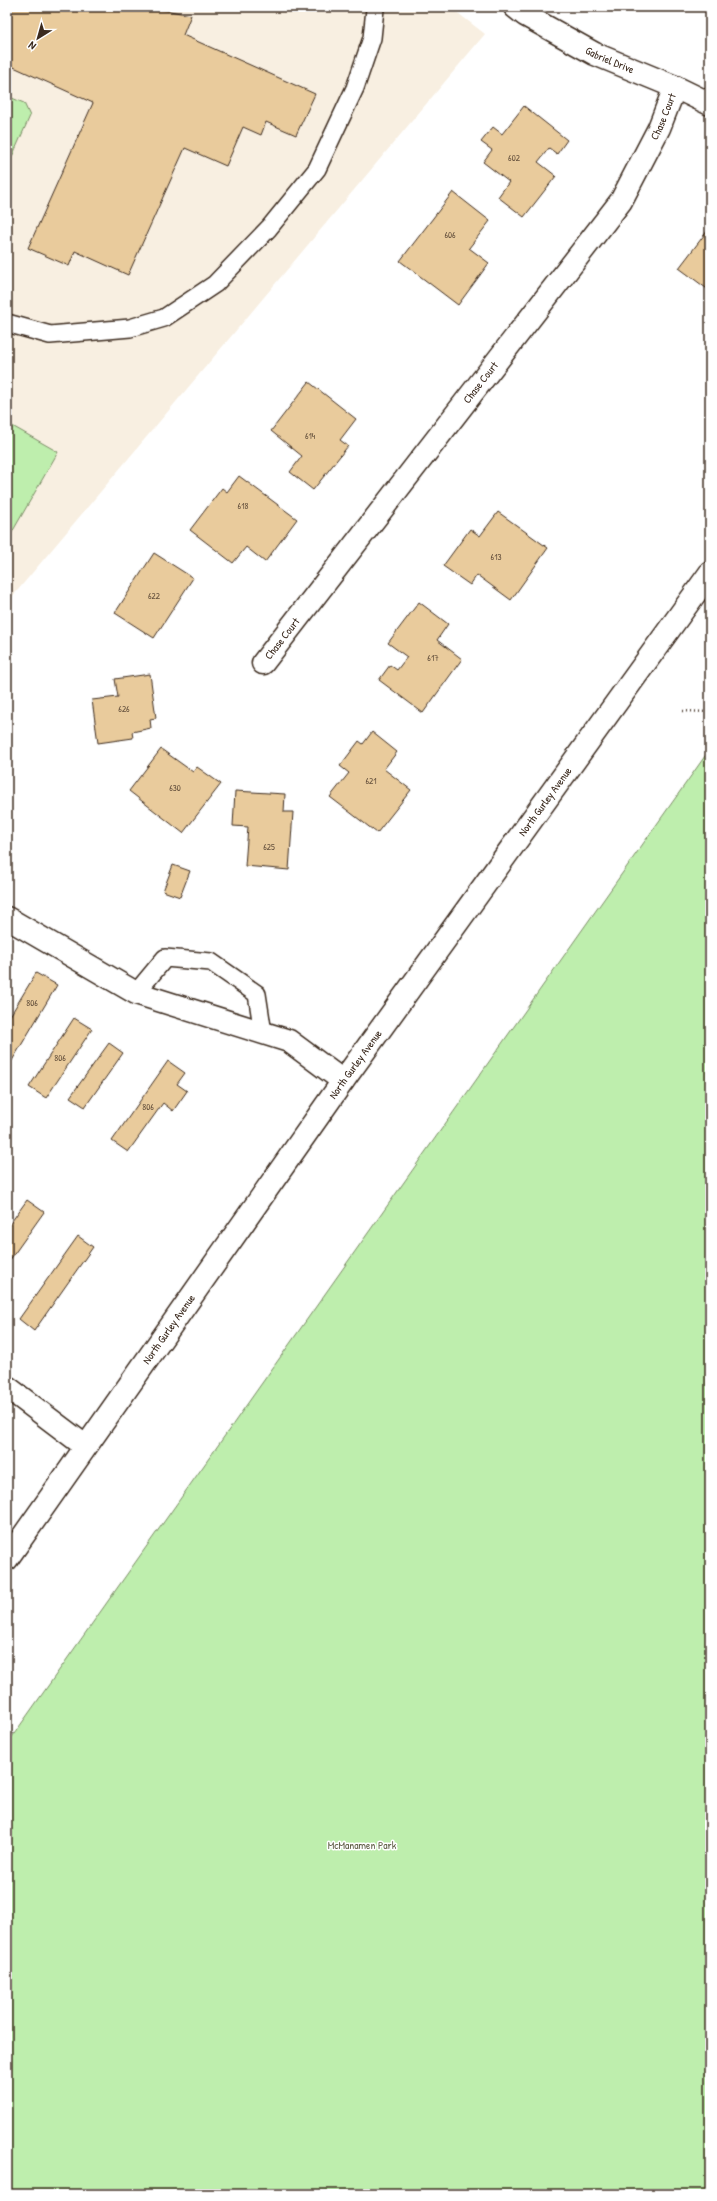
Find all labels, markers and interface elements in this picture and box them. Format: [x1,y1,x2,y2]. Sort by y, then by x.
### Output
north arrow [18,18,58,58]
text: N [25,39,39,53]
street label: Gabriel Drive [583,43,637,77]
street label: Chase Court [647,91,679,142]
house number: 602 [508,152,521,164]
house number: 606 [444,229,456,241]
street label: Chase Court [460,359,501,406]
house number: 614 [305,430,316,442]
house number: 618 [238,500,248,512]
house number: 613 [491,551,501,563]
house number: 622 [148,590,161,602]
street label: Chase Court [261,615,303,662]
house number: 617 [427,652,439,664]
house number: 626 [118,703,130,715]
street label: North Gurley Avenue [515,764,575,839]
house number: 621 [365,775,377,787]
house number: 630 [169,782,181,794]
house number: 625 [263,841,275,853]
house number: 806 [26,997,38,1009]
street label: North Gurley Avenue [326,1026,385,1102]
house number: 806 [54,1052,66,1064]
house number: 806 [142,1101,154,1113]
street label: North Gurley Avenue [139,1291,198,1367]
park label: McManamen Park [328,1838,397,1852]

